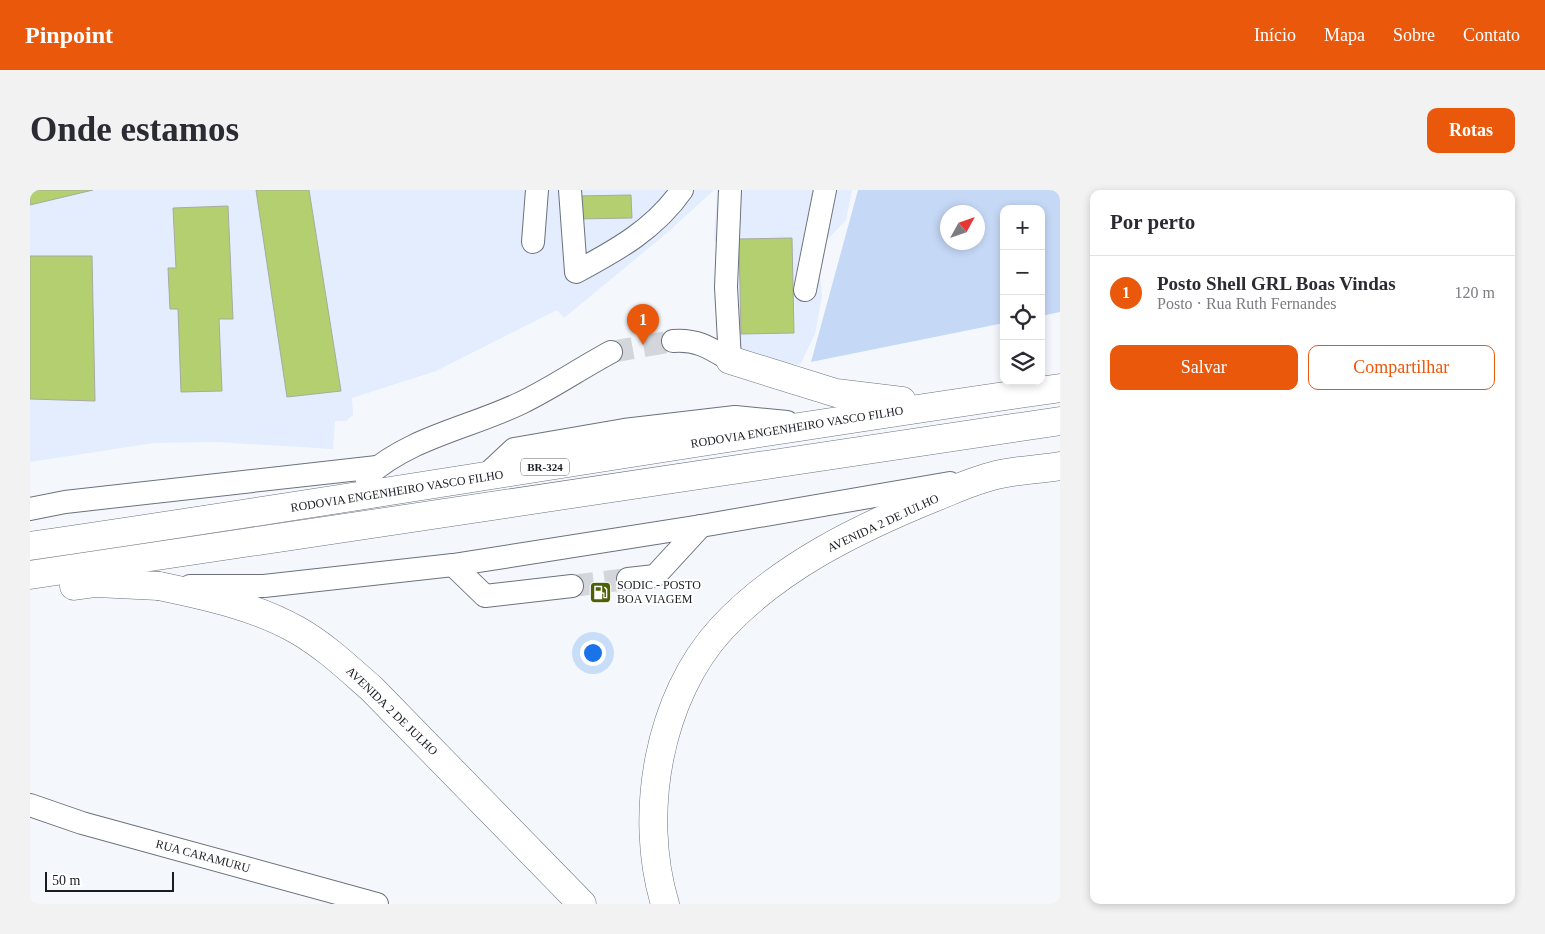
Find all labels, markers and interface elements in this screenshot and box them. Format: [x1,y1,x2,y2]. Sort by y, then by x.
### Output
text: Pinpoint [25,22,113,48]
text: Início [1254,25,1296,45]
text: Mapa [1324,25,1365,45]
text: Sobre [1393,25,1435,45]
text: Contato [1463,25,1520,45]
button: Rotas [1427,108,1515,153]
text: Onde estamos [30,110,239,149]
north arrow [940,205,985,250]
map controls [1000,205,1045,385]
button: + [1000,205,1045,250]
text: Por perto [1110,210,1195,234]
button: − [1000,250,1045,295]
text: Posto Shell GRL Boas Vindas [1157,273,1396,294]
text: 1 [1122,284,1130,301]
text: 120 m [1455,284,1495,301]
button: locate [1000,295,1045,340]
text: Posto · Rua Ruth Fernandes [1157,295,1337,312]
pin: 1 [627,304,659,345]
button: layers [1000,340,1045,385]
button: Salvar [1110,345,1298,390]
button: Compartilhar [1308,345,1495,390]
street label: RODOVIA ENGENHEIRO VASCO FILHO [690,403,905,451]
road number: BR-324 [521,458,569,476]
street label: RODOVIA ENGENHEIRO VASCO FILHO [290,467,505,515]
street label: AVENIDA 2 DE JULHO [825,491,941,555]
place label: SODIC - POSTO BOA VIAGEM [617,578,701,606]
fuel station icon: SODIC - POSTO BOA VIAGEM [589,580,613,604]
your location [580,640,606,666]
street label: AVENIDA 2 DE JULHO [343,664,441,758]
street label: RUA CARAMURU [154,837,252,875]
scale bar [45,869,174,892]
text: 50 m [52,873,80,888]

